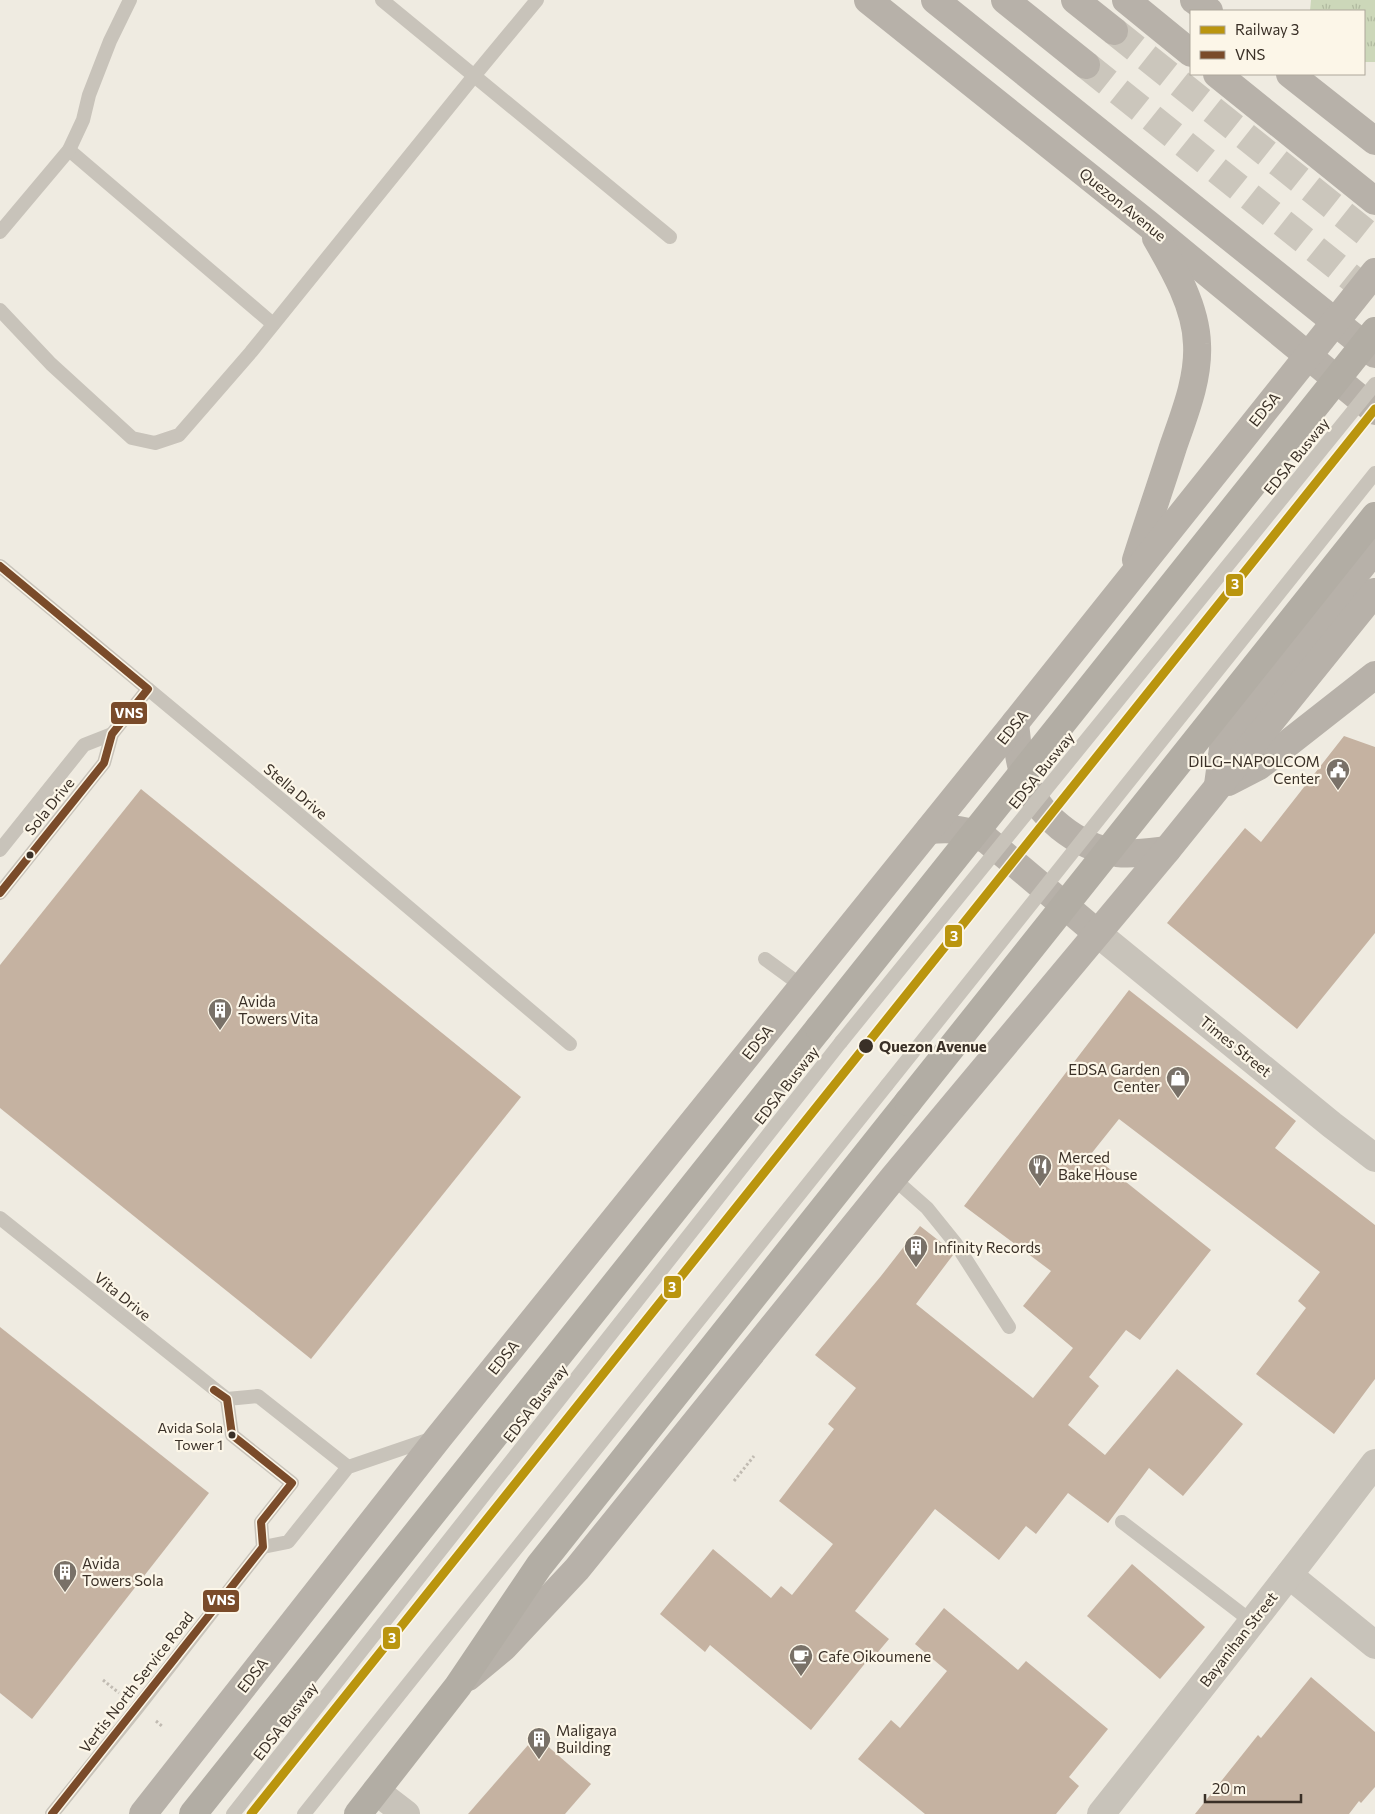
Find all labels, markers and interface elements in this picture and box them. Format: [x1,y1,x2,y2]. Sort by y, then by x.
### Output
legend [1190,10,1365,75]
text: Railway 3 [1235,20,1299,38]
text: VNS [1235,45,1266,63]
street label: Quezon Avenue [1076,164,1170,245]
street label: EDSA [1245,388,1283,430]
street label: EDSA Busway [1259,414,1333,498]
line badge: 3 [1225,573,1244,597]
text: 3 [1231,575,1239,592]
line badge: VNS [110,701,148,725]
text: VNS [115,704,143,721]
street label: EDSA [993,706,1031,748]
street label: EDSA Busway [1004,728,1078,812]
place label: DILG–NAPOLCOM Center [1188,752,1320,787]
public building icon: DILG–NAPOLCOM Center [1325,757,1351,791]
street label: Stella Drive [261,759,331,823]
street label: Sola Drive [20,774,78,838]
unlabelled marker [25,850,35,860]
line badge: 3 [944,924,963,948]
text: 3 [950,927,958,944]
place label: Avida Towers Vita [238,992,318,1027]
building icon: Avida Towers Vita [207,997,233,1031]
street label: Times Street [1197,1012,1275,1080]
street label: EDSA [738,1021,776,1063]
marker: Quezon Avenue [857,1037,875,1055]
place label: Quezon Avenue [879,1037,987,1055]
street label: EDSA Busway [750,1042,822,1128]
place label: EDSA Garden Center [1068,1060,1160,1095]
shop icon: EDSA Garden Center [1165,1065,1191,1099]
place label: Merced Bake House [1058,1148,1138,1183]
restaurant icon: Merced Bake House [1027,1153,1053,1187]
building icon: Infinity Records [903,1234,929,1268]
place label: Infinity Records [934,1238,1041,1256]
street label: Vita Drive [91,1268,155,1324]
line badge: 3 [663,1275,682,1299]
text: 3 [668,1278,676,1295]
street label: EDSA [484,1336,522,1378]
street label: EDSA Busway [499,1360,571,1446]
place label: Avida Sola Tower 1 [158,1419,223,1453]
marker: Avida Sola Tower 1 [227,1430,237,1440]
place label: Avida Towers Sola [82,1554,164,1589]
building icon: Avida Towers Sola [52,1559,78,1593]
street label: Bayanihan Street [1195,1588,1281,1690]
line badge: VNS [202,1589,240,1613]
text: VNS [207,1591,235,1608]
street label: Vertis North Service Road [75,1608,197,1756]
line badge: 3 [382,1626,401,1650]
text: 3 [388,1629,396,1646]
cafe icon: Cafe Oikoumene [788,1643,814,1677]
place label: Cafe Oikoumene [818,1647,931,1665]
street label: EDSA [233,1654,271,1696]
street label: EDSA Busway [249,1678,321,1764]
place label: Maligaya Building [556,1721,617,1756]
building icon: Maligaya Building [526,1726,552,1760]
scale bar [1205,1772,1301,1804]
text: 20 m [1212,1779,1246,1797]

